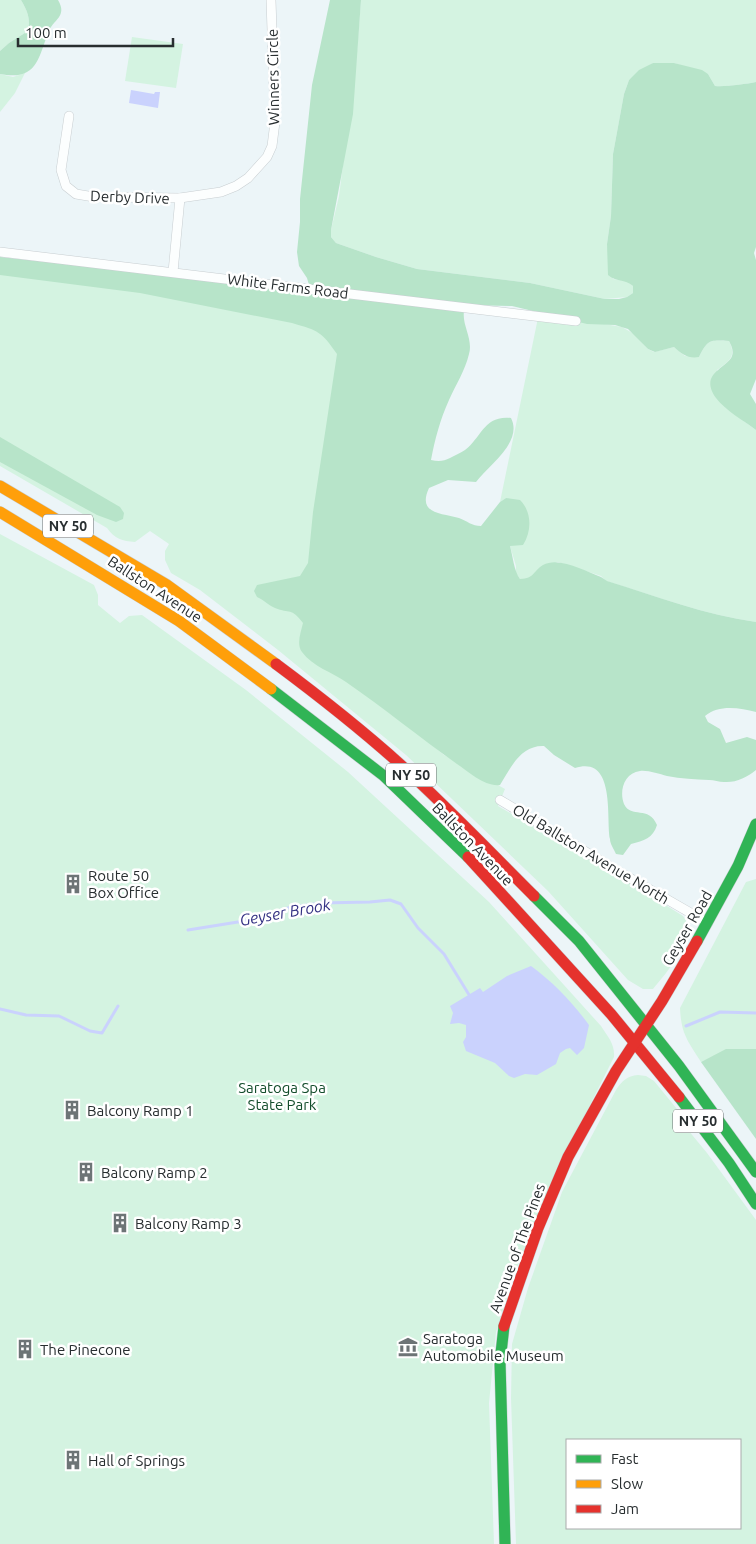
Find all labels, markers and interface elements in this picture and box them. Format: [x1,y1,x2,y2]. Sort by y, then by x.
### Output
scale bar [18,15,172,47]
text: 100 m [25,24,67,41]
street label: Winners Circle [264,29,282,125]
street label: Derby Drive [90,187,170,207]
street label: White Farms Road [226,270,350,302]
road number: NY 50 [43,514,93,538]
street label: Ballston Avenue [105,552,205,626]
road number: NY 50 [386,764,436,786]
street label: Ballston Avenue [429,799,517,889]
street label: Old Ballston Avenue North [510,800,672,908]
place label: Route 50 Box Office [88,867,159,901]
building icon: Route 50 Box Office [62,873,84,895]
street label: Geyser Road [659,887,715,969]
water label: Geyser Brook [238,895,333,929]
park label: Saratoga Spa State Park [238,1079,326,1113]
building icon: Balcony Ramp 1 [61,1099,83,1121]
place label: Balcony Ramp 1 [87,1102,194,1119]
road number: NY 50 [673,1110,723,1132]
building icon: Balcony Ramp 2 [75,1161,97,1183]
place label: Balcony Ramp 2 [101,1164,208,1181]
street label: Avenue of The Pines [486,1181,548,1315]
building icon: Balcony Ramp 3 [109,1212,131,1234]
place label: Balcony Ramp 3 [135,1215,242,1232]
place label: Saratoga Automobile Museum [423,1330,564,1364]
museum icon: Saratoga Automobile Museum [397,1336,419,1358]
building icon: The Pinecone [14,1338,36,1360]
place label: The Pinecone [40,1341,131,1358]
legend [566,1439,741,1529]
building icon: Hall of Springs [62,1449,84,1471]
text: Fast [611,1450,639,1467]
place label: Hall of Springs [88,1452,185,1469]
text: Slow [611,1475,644,1492]
text: Jam [611,1500,639,1517]

